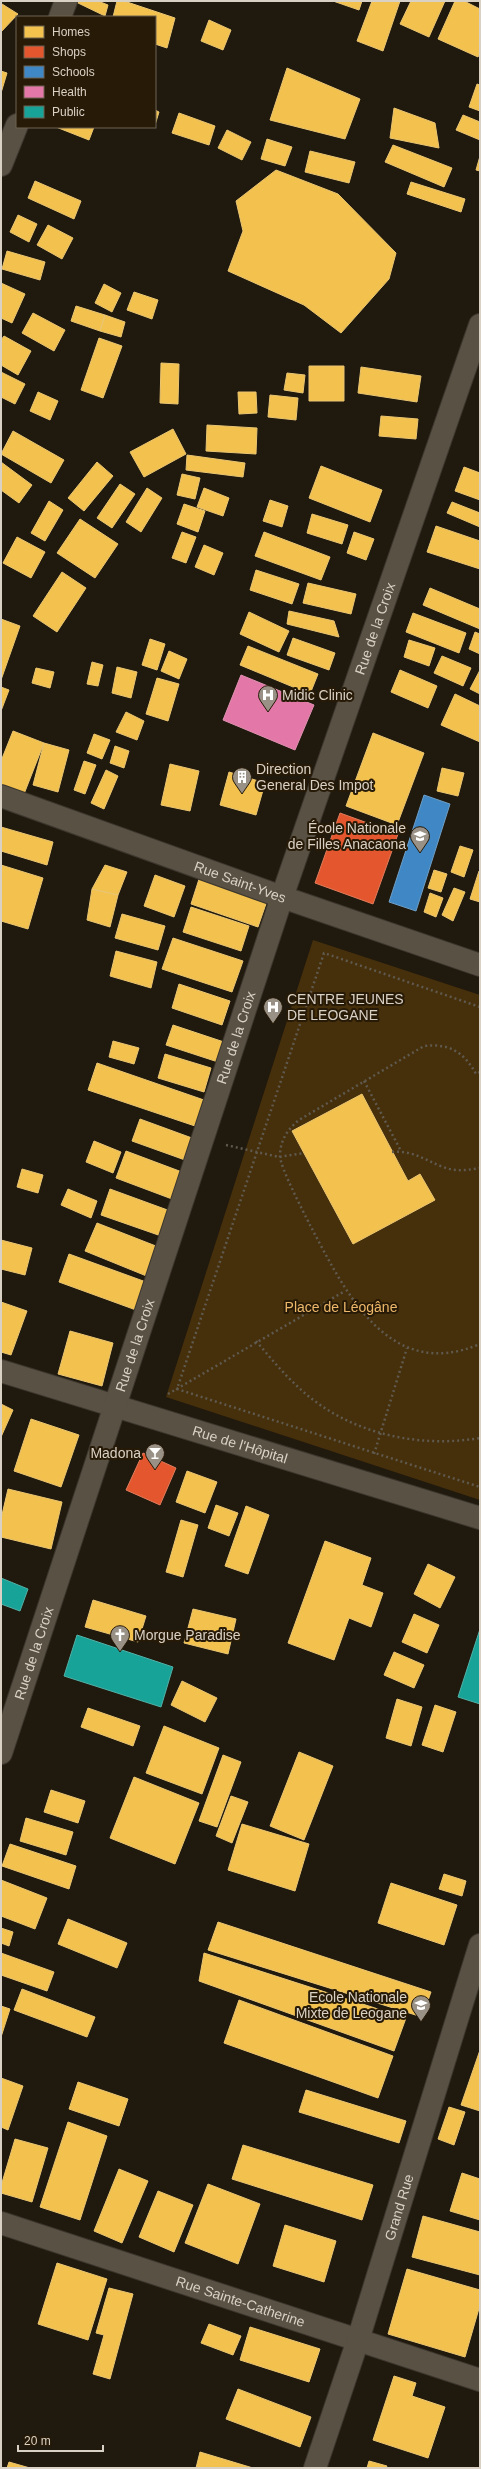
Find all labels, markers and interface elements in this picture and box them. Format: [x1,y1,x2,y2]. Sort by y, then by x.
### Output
legend [16,16,156,128]
text: Homes [52,25,90,39]
text: Shops [52,45,86,59]
text: Schools [52,65,95,79]
text: Health [52,85,87,99]
text: Public [52,105,85,119]
street label: Rue de la Croix [352,580,398,677]
hospital icon: Midic Clinic [257,684,279,712]
place label: Midic Clinic [282,687,353,703]
place label: Direction General Des Impot [256,761,374,793]
building icon: Direction General Des Impot [231,766,253,794]
place label: École Nationale de Filles Anacaona [288,820,406,852]
school or university icon: École Nationale de Filles Anacaona [409,825,431,853]
street label: Rue Saint-Yves [192,858,288,906]
street label: Rue de la Croix [213,989,259,1086]
place label: CENTRE JEUNES DE LEOGANE [287,991,404,1023]
hospital icon: CENTRE JEUNES DE LEOGANE [262,996,284,1024]
street label: Rue de la Croix [112,1297,157,1394]
park label: Place de Léogâne [285,1299,398,1315]
street label: Rue de l'Hôpital [191,1422,289,1466]
bar icon: Madona [144,1442,166,1470]
place label: Madona [90,1445,141,1461]
street label: Rue de la Croix [11,1605,56,1702]
church icon: Morgue Paradise [109,1624,131,1652]
place label: Morgue Paradise [134,1627,241,1643]
place label: Ecole Nationale Mixte de Leogane [296,1989,407,2021]
school or university icon: Ecole Nationale Mixte de Leogane [410,1994,432,2022]
street label: Grand Rue [381,2172,417,2242]
street label: Rue Sainte-Catherine [174,2273,307,2330]
scale bar [18,2427,103,2453]
text: 20 m [24,2434,51,2448]

